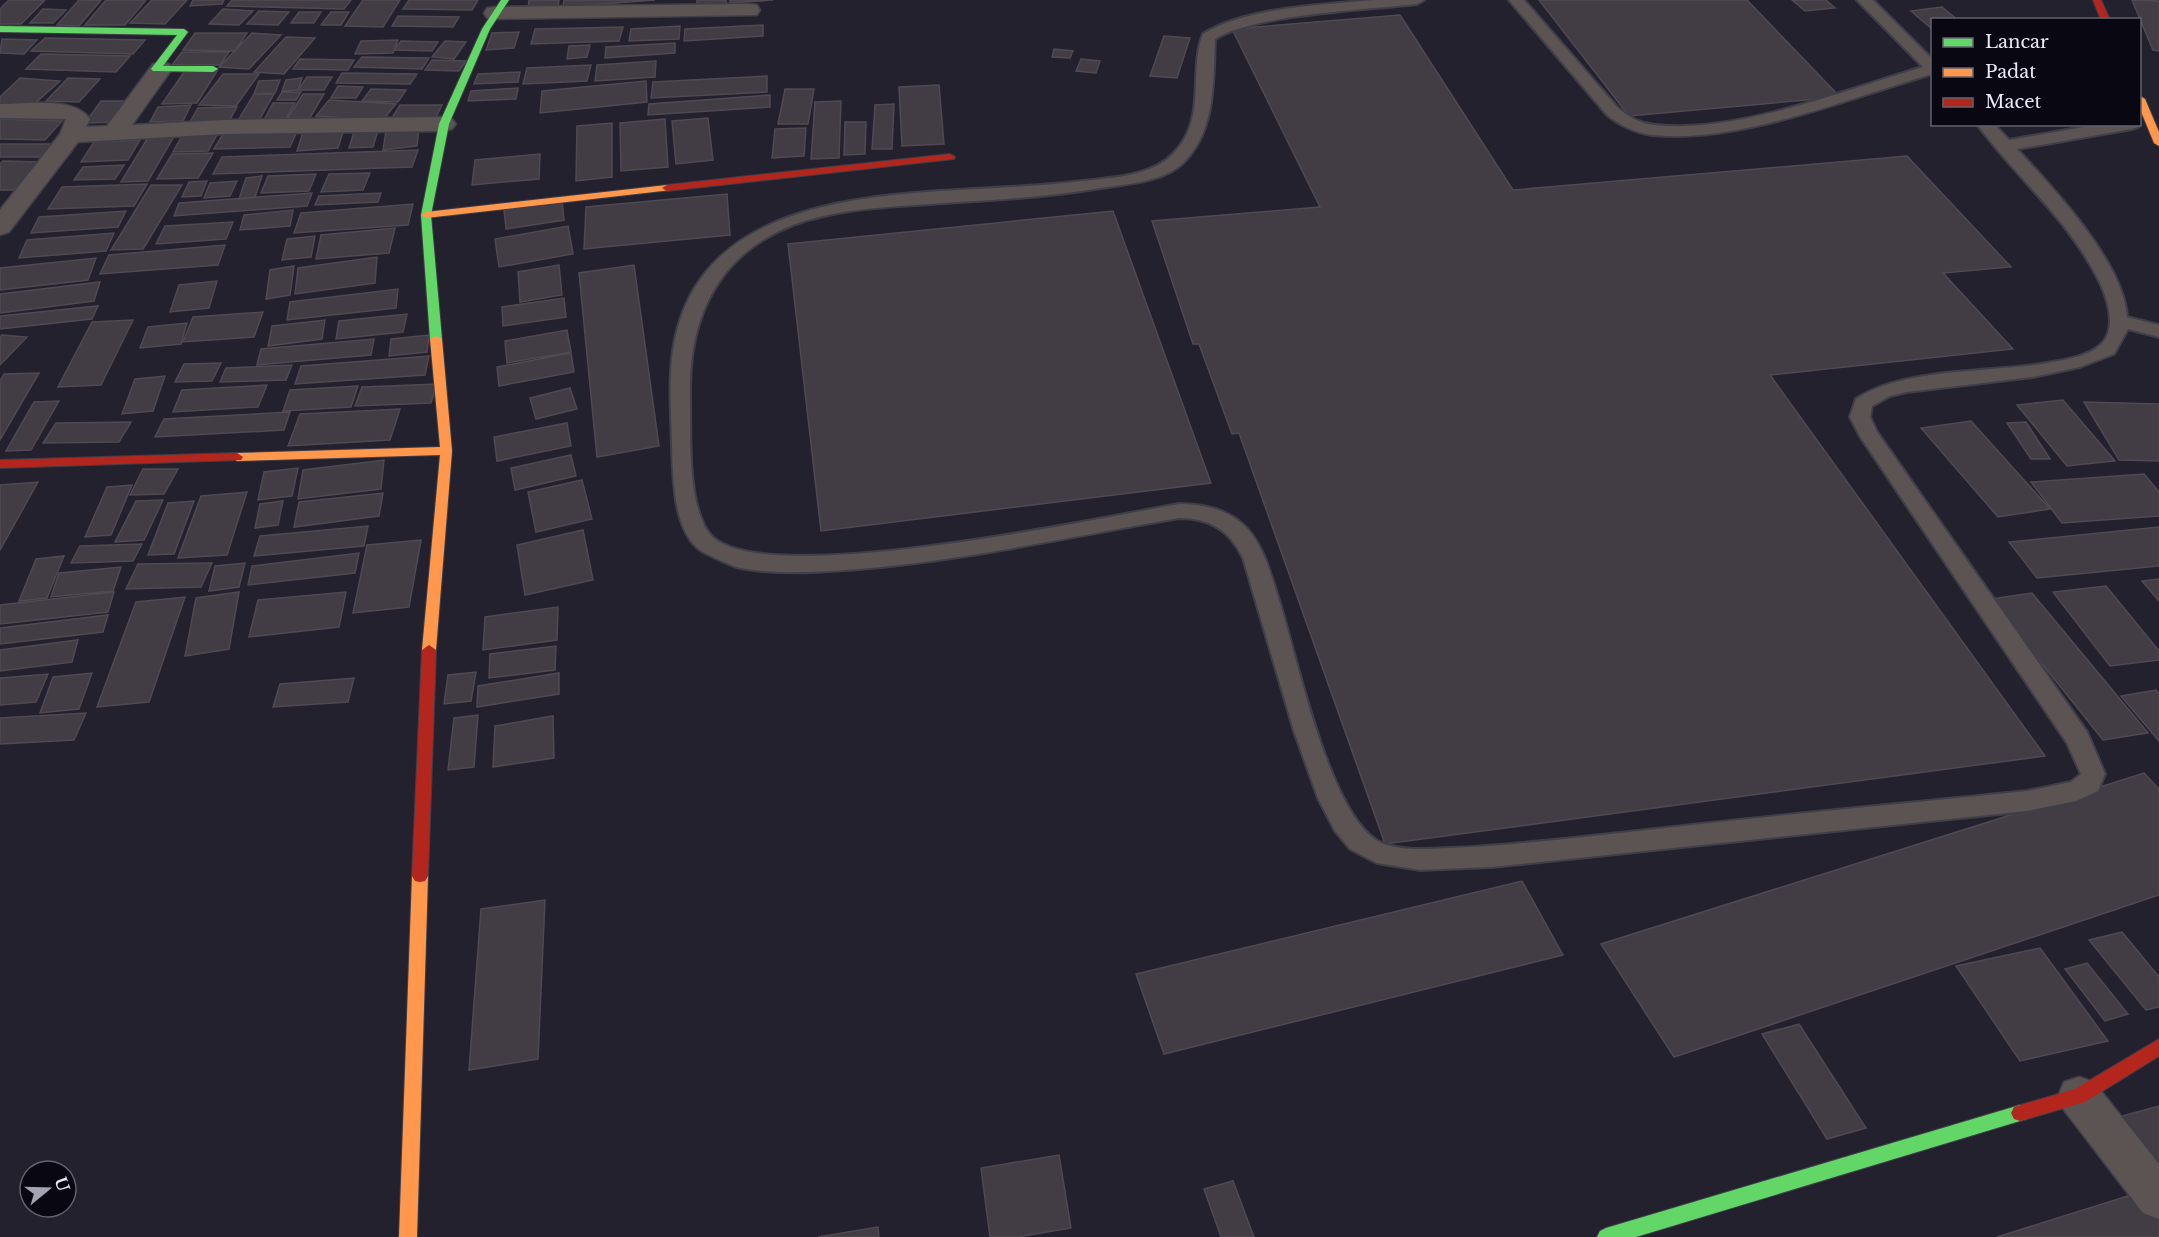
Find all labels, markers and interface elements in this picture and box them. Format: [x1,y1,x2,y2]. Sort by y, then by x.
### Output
legend [1931,18,2141,126]
text: Lancar [1985,31,2049,53]
text: Padat [1985,61,2036,83]
text: Macet [1985,91,2042,113]
north arrow [18,1159,78,1219]
text: U [50,1174,74,1194]

